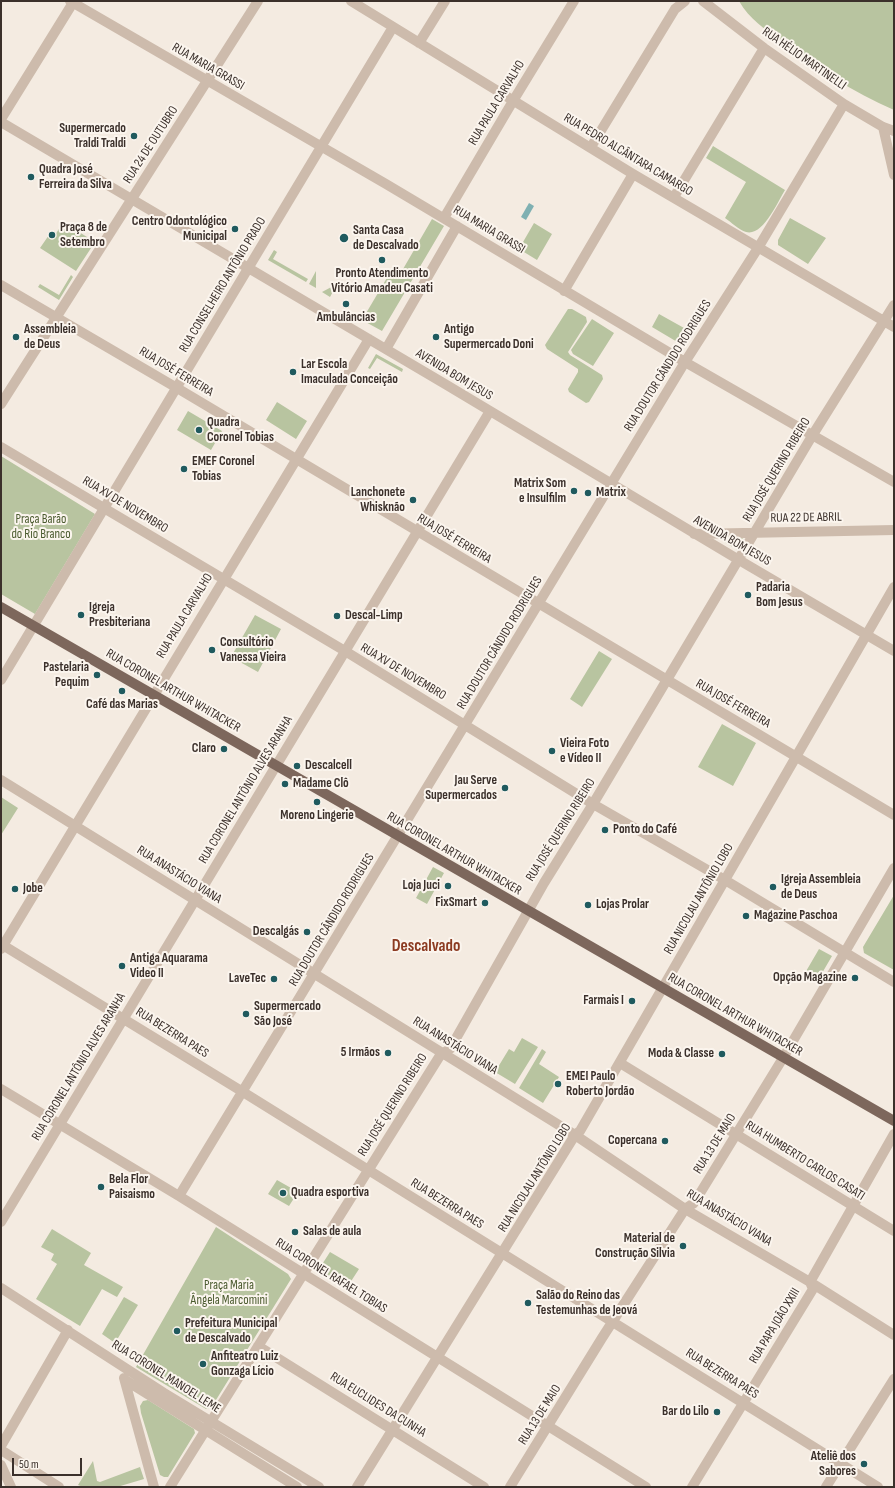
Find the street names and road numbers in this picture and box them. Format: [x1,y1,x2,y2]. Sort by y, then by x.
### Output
street label: RUA HÉLIO MARTINELLI [759,24,849,94]
street label: RUA MARIA GRASSI [169,40,247,94]
street label: RUA PAULA CARVALHO [466,58,528,148]
street label: RUA 24 DE OUTUBRO [120,103,182,187]
street label: RUA PEDRO ALCÂNTARA CAMARGO [561,110,695,200]
street label: RUA MARIA GRASSI [450,202,528,258]
street label: RUA CONSELHEIRO ANTÔNIO PRADO [176,215,270,355]
street label: RUA DOUTOR CÂNDIDO RODRIGUES [621,297,715,435]
street label: RUA JOSÉ FERREIRA [136,344,216,400]
street label: AVENIDA BOM JESUS [413,346,495,404]
street label: RUA JOSÉ QUERINO RIBEIRO [740,415,814,525]
street label: RUA XV DE NOVEMBRO [79,473,171,537]
street label: RUA 22 DE ABRIL [770,510,842,526]
street label: RUA JOSÉ FERREIRA [414,511,494,567]
street label: AVENIDA BOM JESUS [690,512,774,570]
street label: RUA PAULA CARVALHO [154,571,216,661]
street label: RUA DOUTOR CÂNDIDO RODRIGUES [454,574,546,712]
street label: RUA XV DE NOVEMBRO [357,640,449,704]
street label: RUA CORONEL ARTHUR WHITACKER [103,646,243,736]
street label: RUA JOSÉ FERREIRA [693,676,773,732]
street label: RUA CORONEL ANTÔNIO ALVES ARANHA [196,713,296,867]
street label: RUA JOSÉ QUERINO RIBEIRO [523,776,599,884]
street label: RUA CORONEL ARTHUR WHITACKER [384,809,524,899]
street label: RUA NICOLAU ANTÔNIO LOBO [661,841,737,957]
street label: RUA ANASTÁCIO VIANA [134,843,224,907]
street label: RUA DOUTOR CÂNDIDO RODRIGUES [286,851,378,989]
street label: RUA CORONEL ARTHUR WHITACKER [665,970,805,1060]
street label: RUA CORONEL ANTÔNIO ALVES ARANHA [29,990,129,1144]
street label: RUA BEZERRA PAES [133,1004,211,1062]
street label: RUA ANASTÁCIO VIANA [410,1014,500,1078]
street label: RUA JOSÉ QUERINO RIBEIRO [355,1051,431,1159]
street label: RUA 13 DE MAIO [690,1111,740,1177]
street label: RUA HUMBERTO CARLOS CASATI [742,1118,868,1204]
street label: RUA NICOLAU ANTÔNIO LOBO [495,1121,575,1235]
street label: RUA BEZERRA PAES [408,1175,486,1233]
street label: RUA ANASTÁCIO VIANA [683,1186,775,1250]
street label: RUA CORONEL RAFAEL TOBIAS [272,1235,390,1317]
street label: RUA PAPA JOÃO XXIII [746,1285,804,1367]
street label: RUA CORONEL MANOEL LEME [109,1337,223,1417]
street label: RUA BEZERRA PAES [683,1345,761,1403]
street label: RUA EUCLIDES DA CUNHA [327,1369,429,1441]
street label: RUA 13 DE MAIO [515,1382,565,1448]

